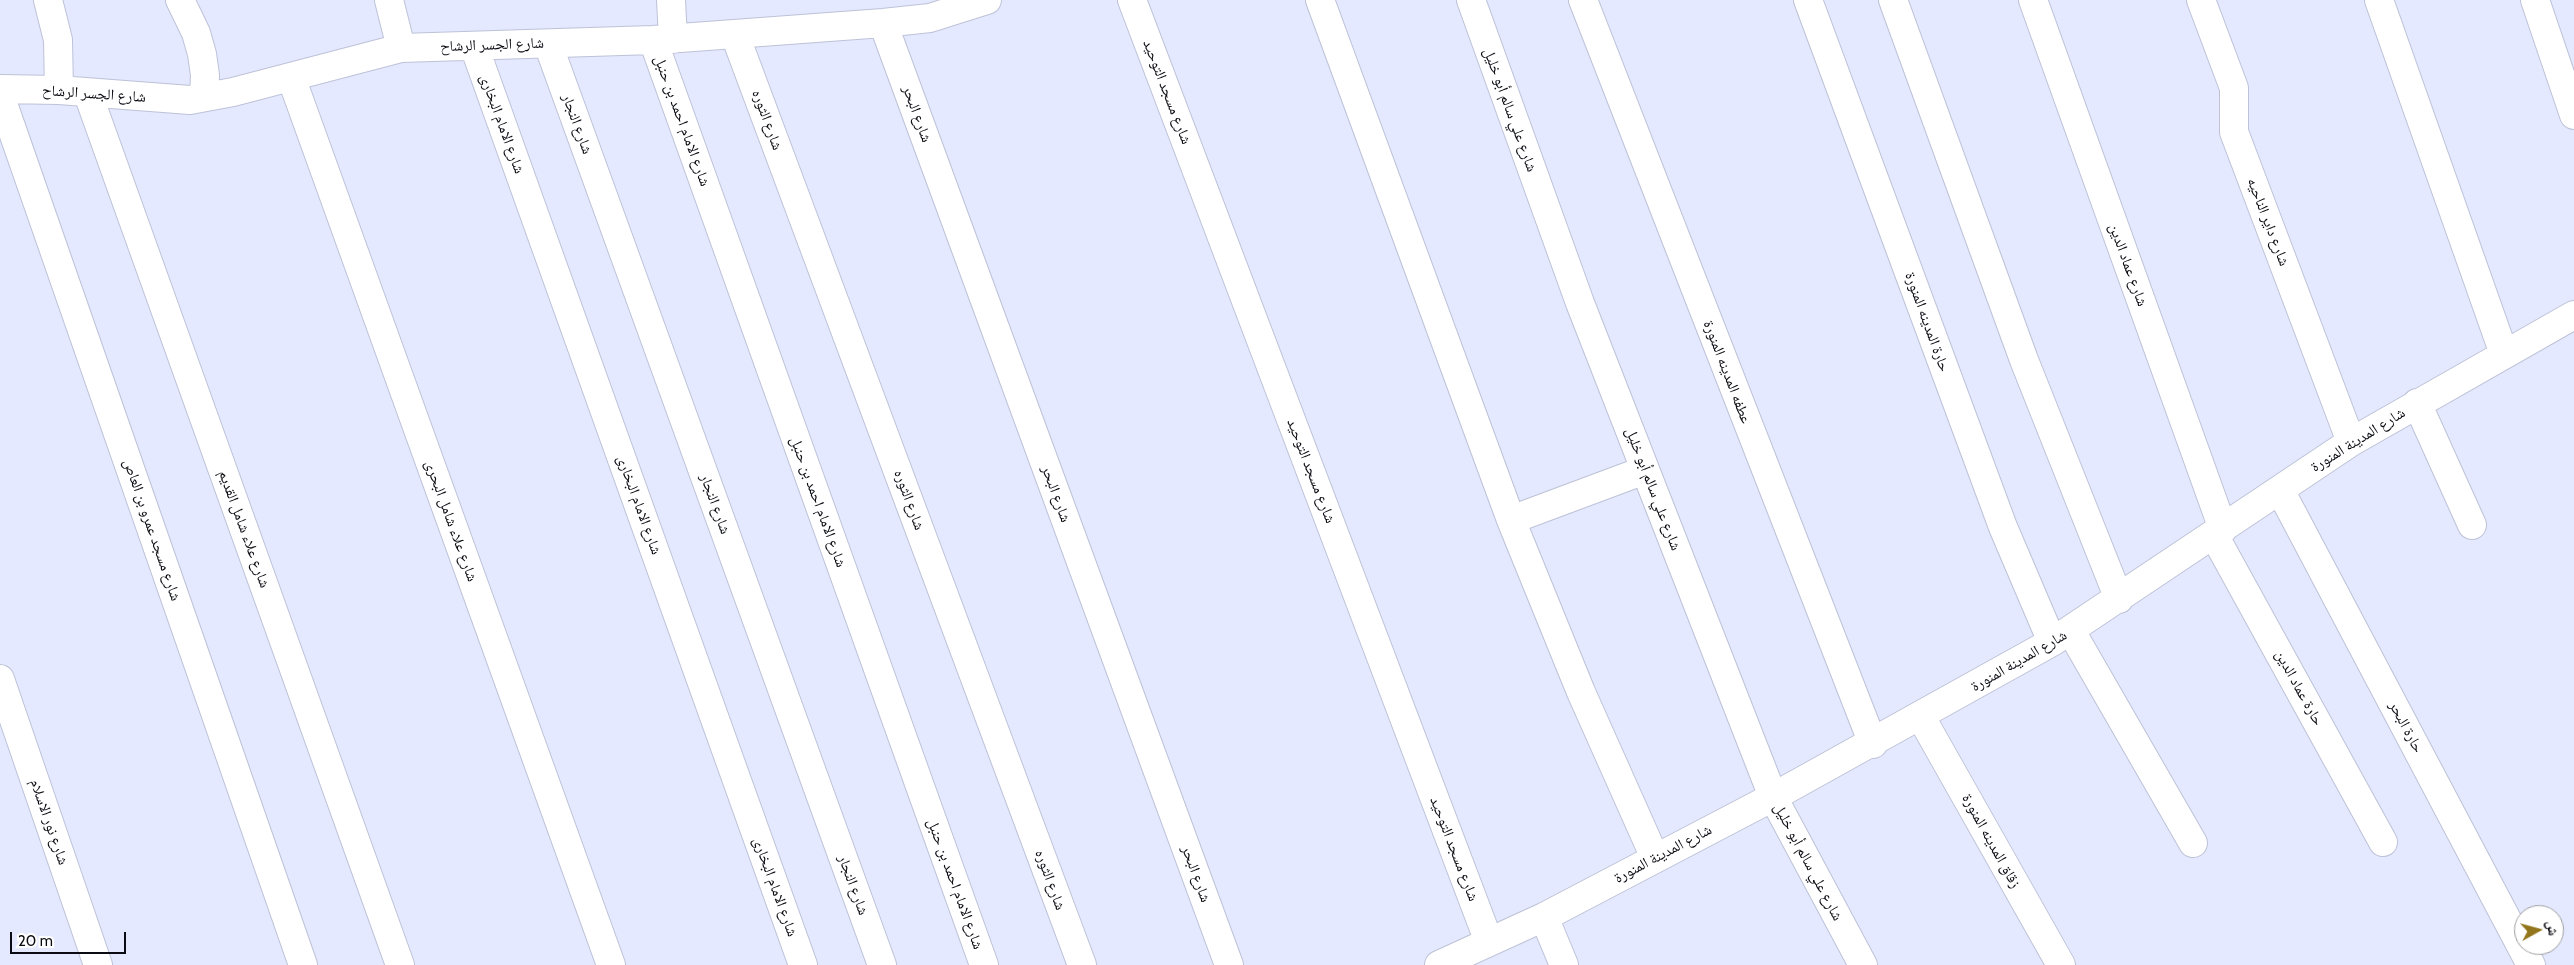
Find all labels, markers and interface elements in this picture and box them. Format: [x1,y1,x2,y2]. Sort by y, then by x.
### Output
street label: شارع الجسر الرشاح [440,34,544,56]
street label: شارع مسجد التوحيد [1139,37,1195,147]
street label: شارع علي سالم أبو خليل [1479,46,1541,174]
street label: شارع الامام احمد بن حنبل [650,53,714,189]
street label: شارع الامام البخارى [476,72,528,176]
street label: شارع الجسر الرشاح [41,81,147,107]
street label: شارع البحر [898,83,936,145]
street label: شارع الثوره [748,87,786,153]
street label: شارع النجار [558,92,596,156]
street label: شارع داير الناحيه [2243,175,2293,269]
street label: شارع عماد الدين [2105,221,2151,309]
street label: حارة المدينه المنورة [1901,270,1953,374]
street label: عطفه المدينه المنورة [1699,318,1755,426]
street label: شارع المدينة المنورة [2307,404,2409,476]
street label: شارع مسجد التوحيد [1283,416,1339,526]
street label: شارع علي سالم أبو خليل [1621,425,1685,553]
street label: شارع الامام احمد بن حنبل [786,434,850,570]
street label: شارع الامام البخارى [613,453,665,557]
street label: شارع مسجد عمرو بن العاص [119,457,185,603]
street label: شارع علاء شامل البحرى [421,458,481,584]
street label: شارع البحر [1037,463,1075,525]
street label: شارع الثوره [890,467,928,533]
street label: شارع علاء شامل القديم [214,468,274,590]
street label: شارع النجار [696,472,734,536]
street label: شارع المدينة المنورة [1968,626,2070,696]
street label: حارة عماد الدين [2271,647,2327,729]
street label: حارة البحر [2385,698,2427,756]
street label: شارع نور الاسلام [26,777,72,867]
street label: زقاق المدينه المنورة [1958,791,2024,891]
street label: شارع مسجد التوحيد [1426,794,1482,904]
street label: شارع علي سالم أبو خليل [1769,800,1847,924]
street label: شارع الامام احمد بن حنبل [923,816,987,952]
street label: شارع المدينة المنورة [1611,821,1715,887]
street label: شارع الامام البخارى [749,835,801,939]
street label: شارع البحر [1177,843,1215,905]
street label: شارع الثوره [1031,847,1069,913]
street label: شارع النجار [834,853,872,917]
north arrow [2514,905,2564,955]
text: ش [2543,920,2563,937]
scale bar [12,922,129,954]
text: 20 m [18,932,53,950]

